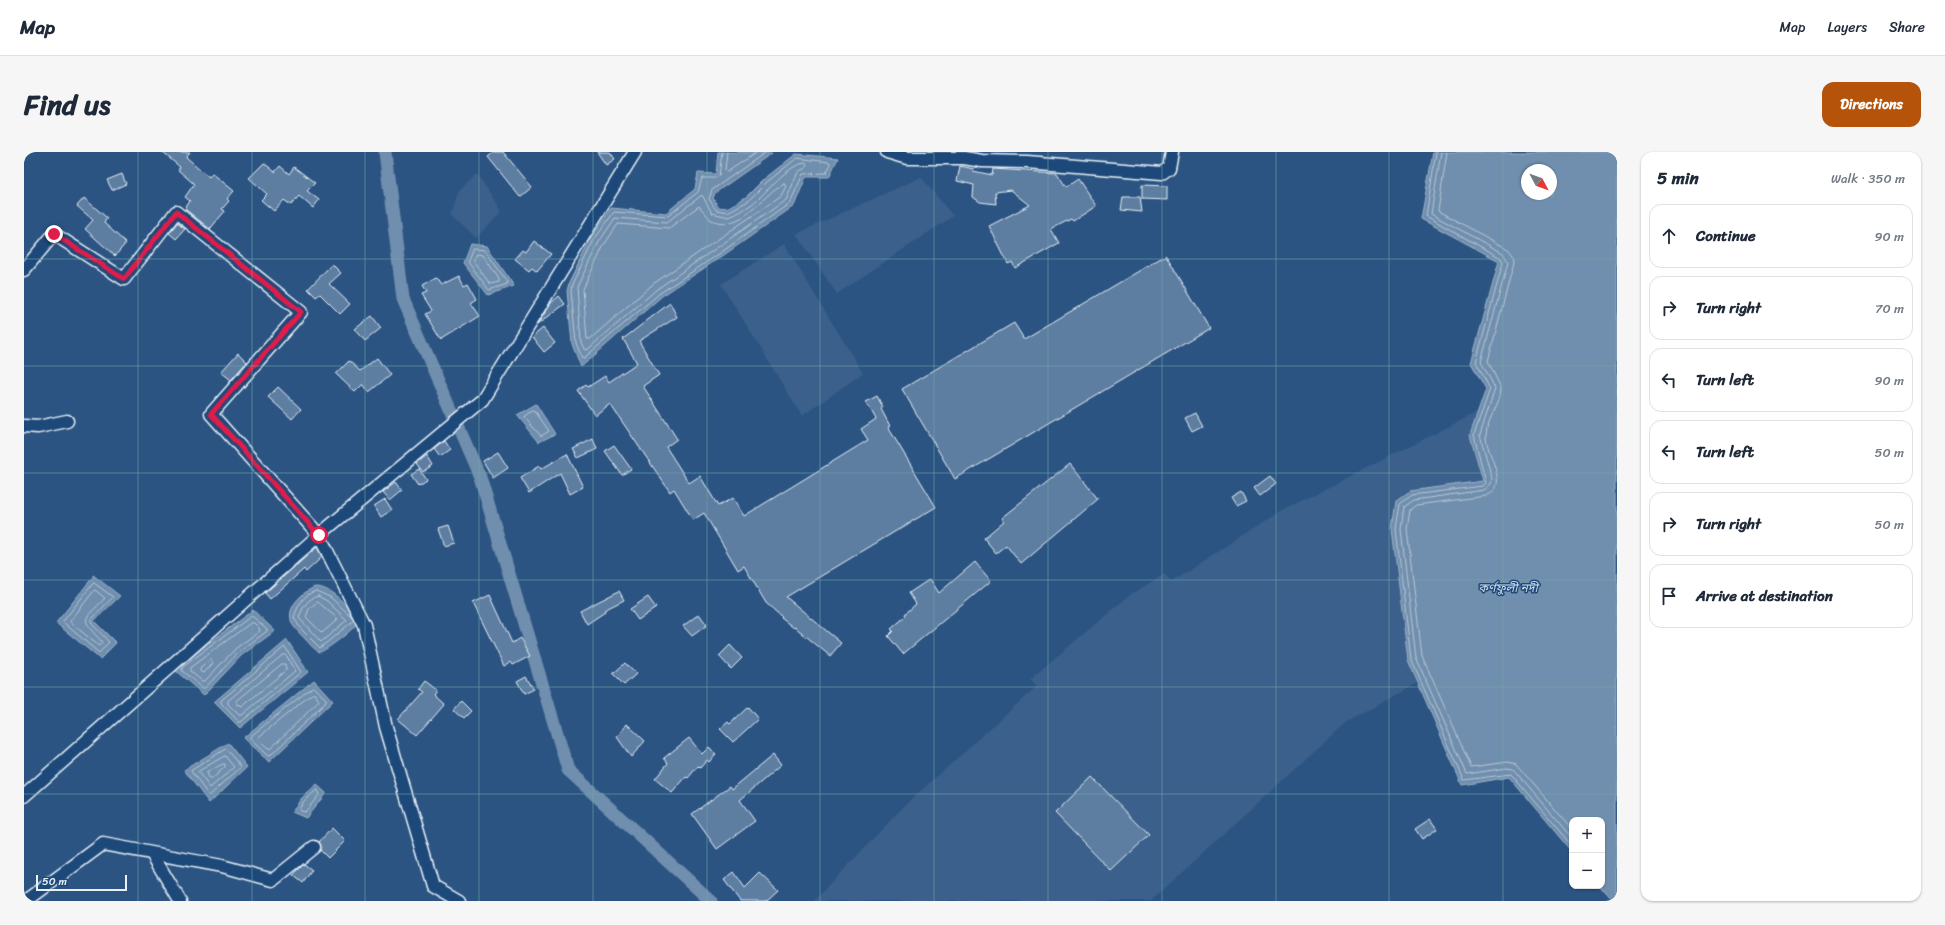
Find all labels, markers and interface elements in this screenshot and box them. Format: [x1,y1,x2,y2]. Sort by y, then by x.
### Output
text: Map [20,11,55,44]
text: Map [1780,15,1805,40]
text: Layers [1827,15,1867,40]
text: Share [1889,15,1925,40]
text: Find us [24,80,111,129]
button: Directions [1822,82,1921,127]
text: 5 min [1657,163,1699,193]
north arrow [1521,164,1557,200]
text: Walk · 350 m [1831,167,1905,190]
text: Continue [1696,223,1756,249]
route end [45,225,63,243]
icon: ahead [1658,225,1680,247]
text: 90 m [1874,225,1904,248]
text: Turn right [1696,295,1761,321]
icon: right [1658,297,1680,319]
text: 70 m [1875,297,1904,320]
text: Turn left [1696,367,1754,393]
icon: left [1658,369,1680,391]
text: 90 m [1874,369,1904,392]
text: Turn left [1696,439,1754,465]
icon: left [1658,441,1680,463]
text: 50 m [1874,441,1904,464]
text: Turn right [1696,511,1761,537]
icon: right [1658,513,1680,535]
text: 50 m [1874,513,1904,536]
route start [310,526,328,544]
water label: কর্ণফুলী নদী [1478,577,1540,599]
text: Arrive at destination [1696,583,1833,609]
icon: arrive [1658,585,1680,607]
map controls [1569,817,1605,889]
button: + [1569,817,1605,853]
button: − [1569,853,1605,889]
text: 50 m [42,872,67,891]
scale bar [36,873,127,892]

